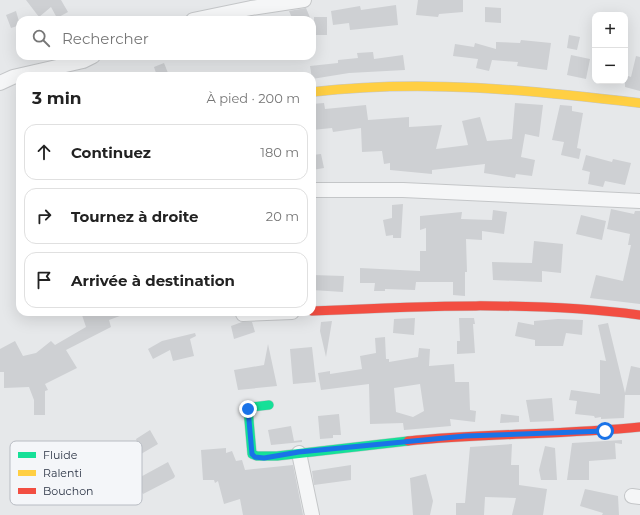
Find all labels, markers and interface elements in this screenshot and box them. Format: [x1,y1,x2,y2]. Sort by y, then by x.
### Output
map controls [592,12,628,84]
button: + [592,12,628,48]
search box [16,16,316,60]
icon: search [30,27,52,49]
text: Rechercher [62,29,149,48]
button: − [592,48,628,84]
text: 3 min [32,88,82,108]
text: À pied · 200 m [206,90,300,106]
icon: ahead [33,141,55,163]
text: Continuez [71,143,151,162]
text: 180 m [260,144,299,160]
icon: right [33,205,55,227]
text: Tournez à droite [71,207,199,226]
text: 20 m [266,208,299,224]
icon: arrive [33,269,55,291]
text: Arrivée à destination [71,271,235,290]
route end [239,400,257,418]
route start [596,422,614,440]
legend [10,441,142,505]
text: Fluide [43,448,78,462]
text: Ralenti [43,466,82,480]
text: Bouchon [43,484,93,498]

